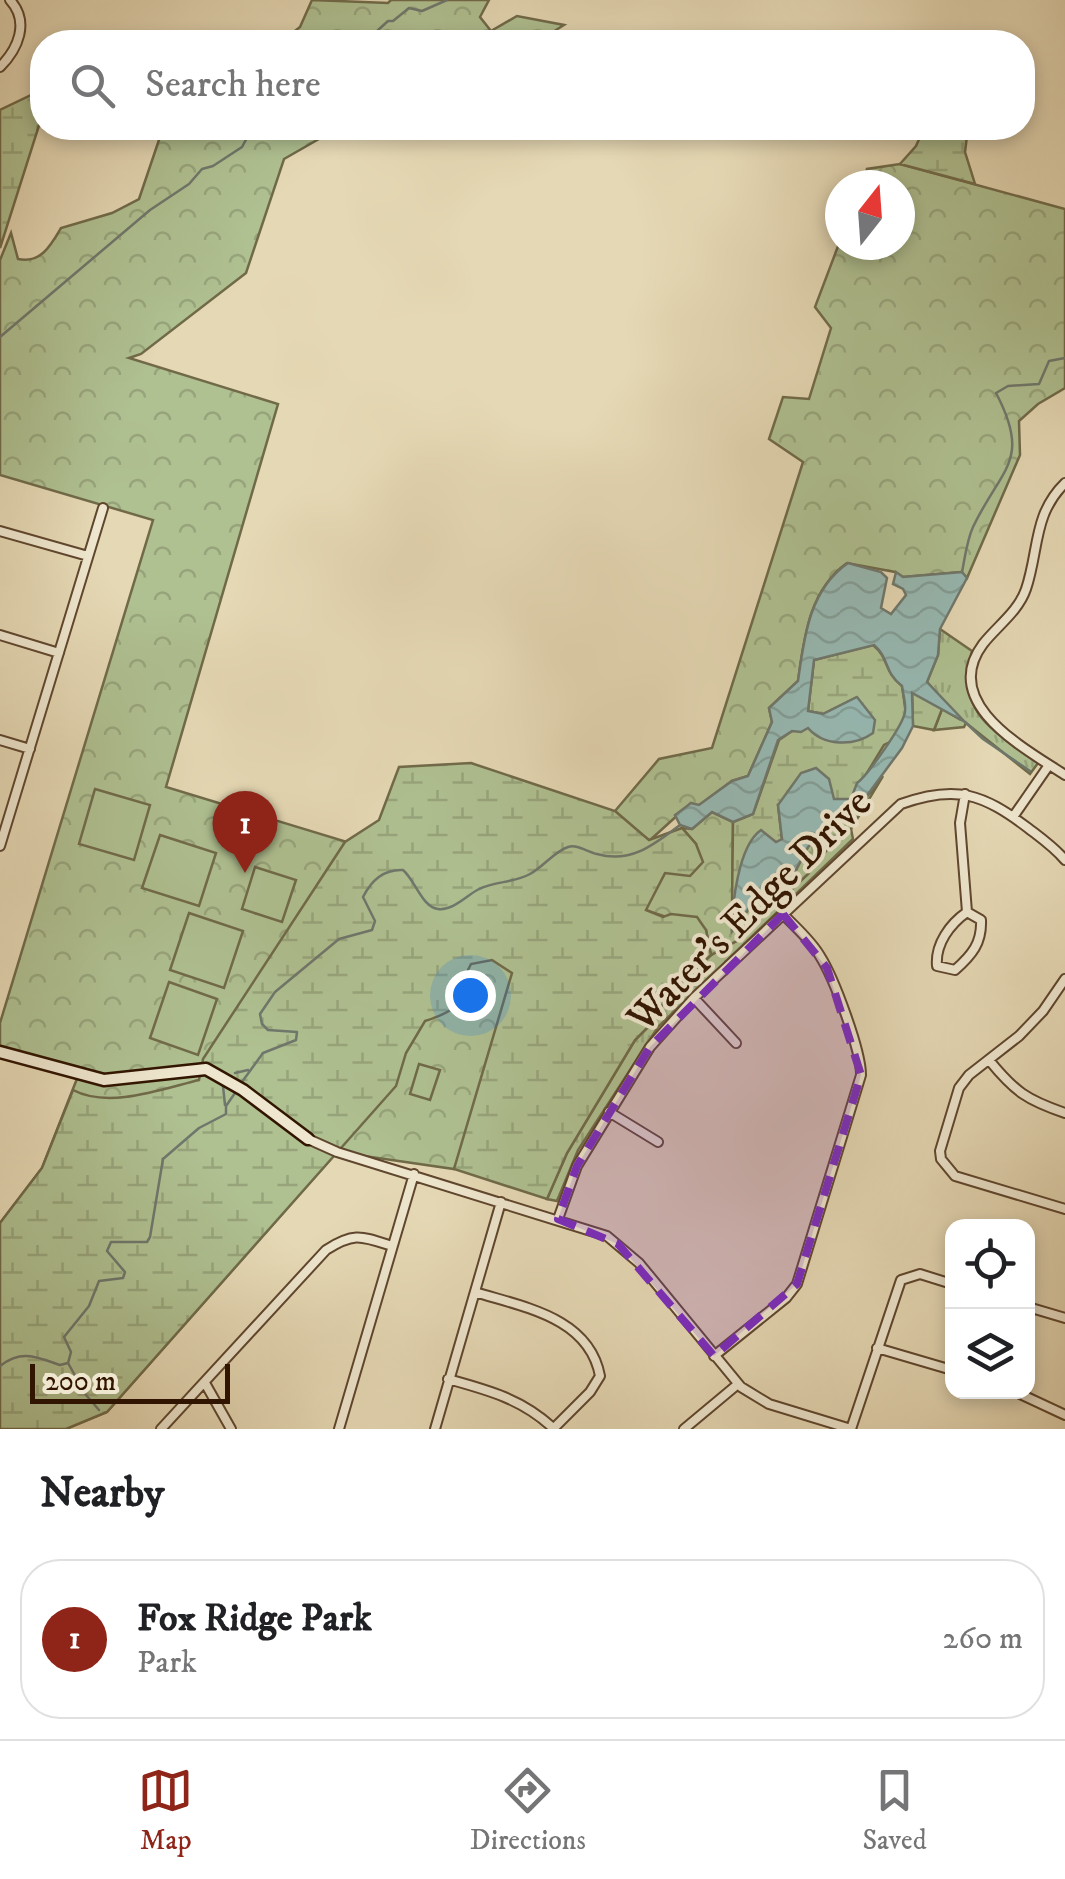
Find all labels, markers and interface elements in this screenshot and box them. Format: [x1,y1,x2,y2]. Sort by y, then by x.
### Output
search box [30,30,1035,140]
icon: search [65,58,120,113]
text: Search here [145,61,321,109]
north arrow [825,170,915,260]
street label: Water’s Edge Drive [616,778,883,1045]
pin: 1 [212,790,278,873]
your location [445,970,496,1021]
map controls [945,1219,1035,1399]
button: locate [945,1219,1035,1309]
button: layers [945,1309,1035,1399]
scale bar [30,1359,230,1404]
text: 200 m [45,1364,116,1399]
text: Nearby [40,1468,164,1520]
text: Fox Ridge Park [137,1595,372,1643]
text: 1 [69,1619,80,1659]
text: 260 m [943,1619,1023,1659]
text: Park [137,1643,197,1683]
tab: Map [138,1763,193,1858]
tab: Directions [470,1763,586,1858]
tab: Saved [862,1763,927,1858]

